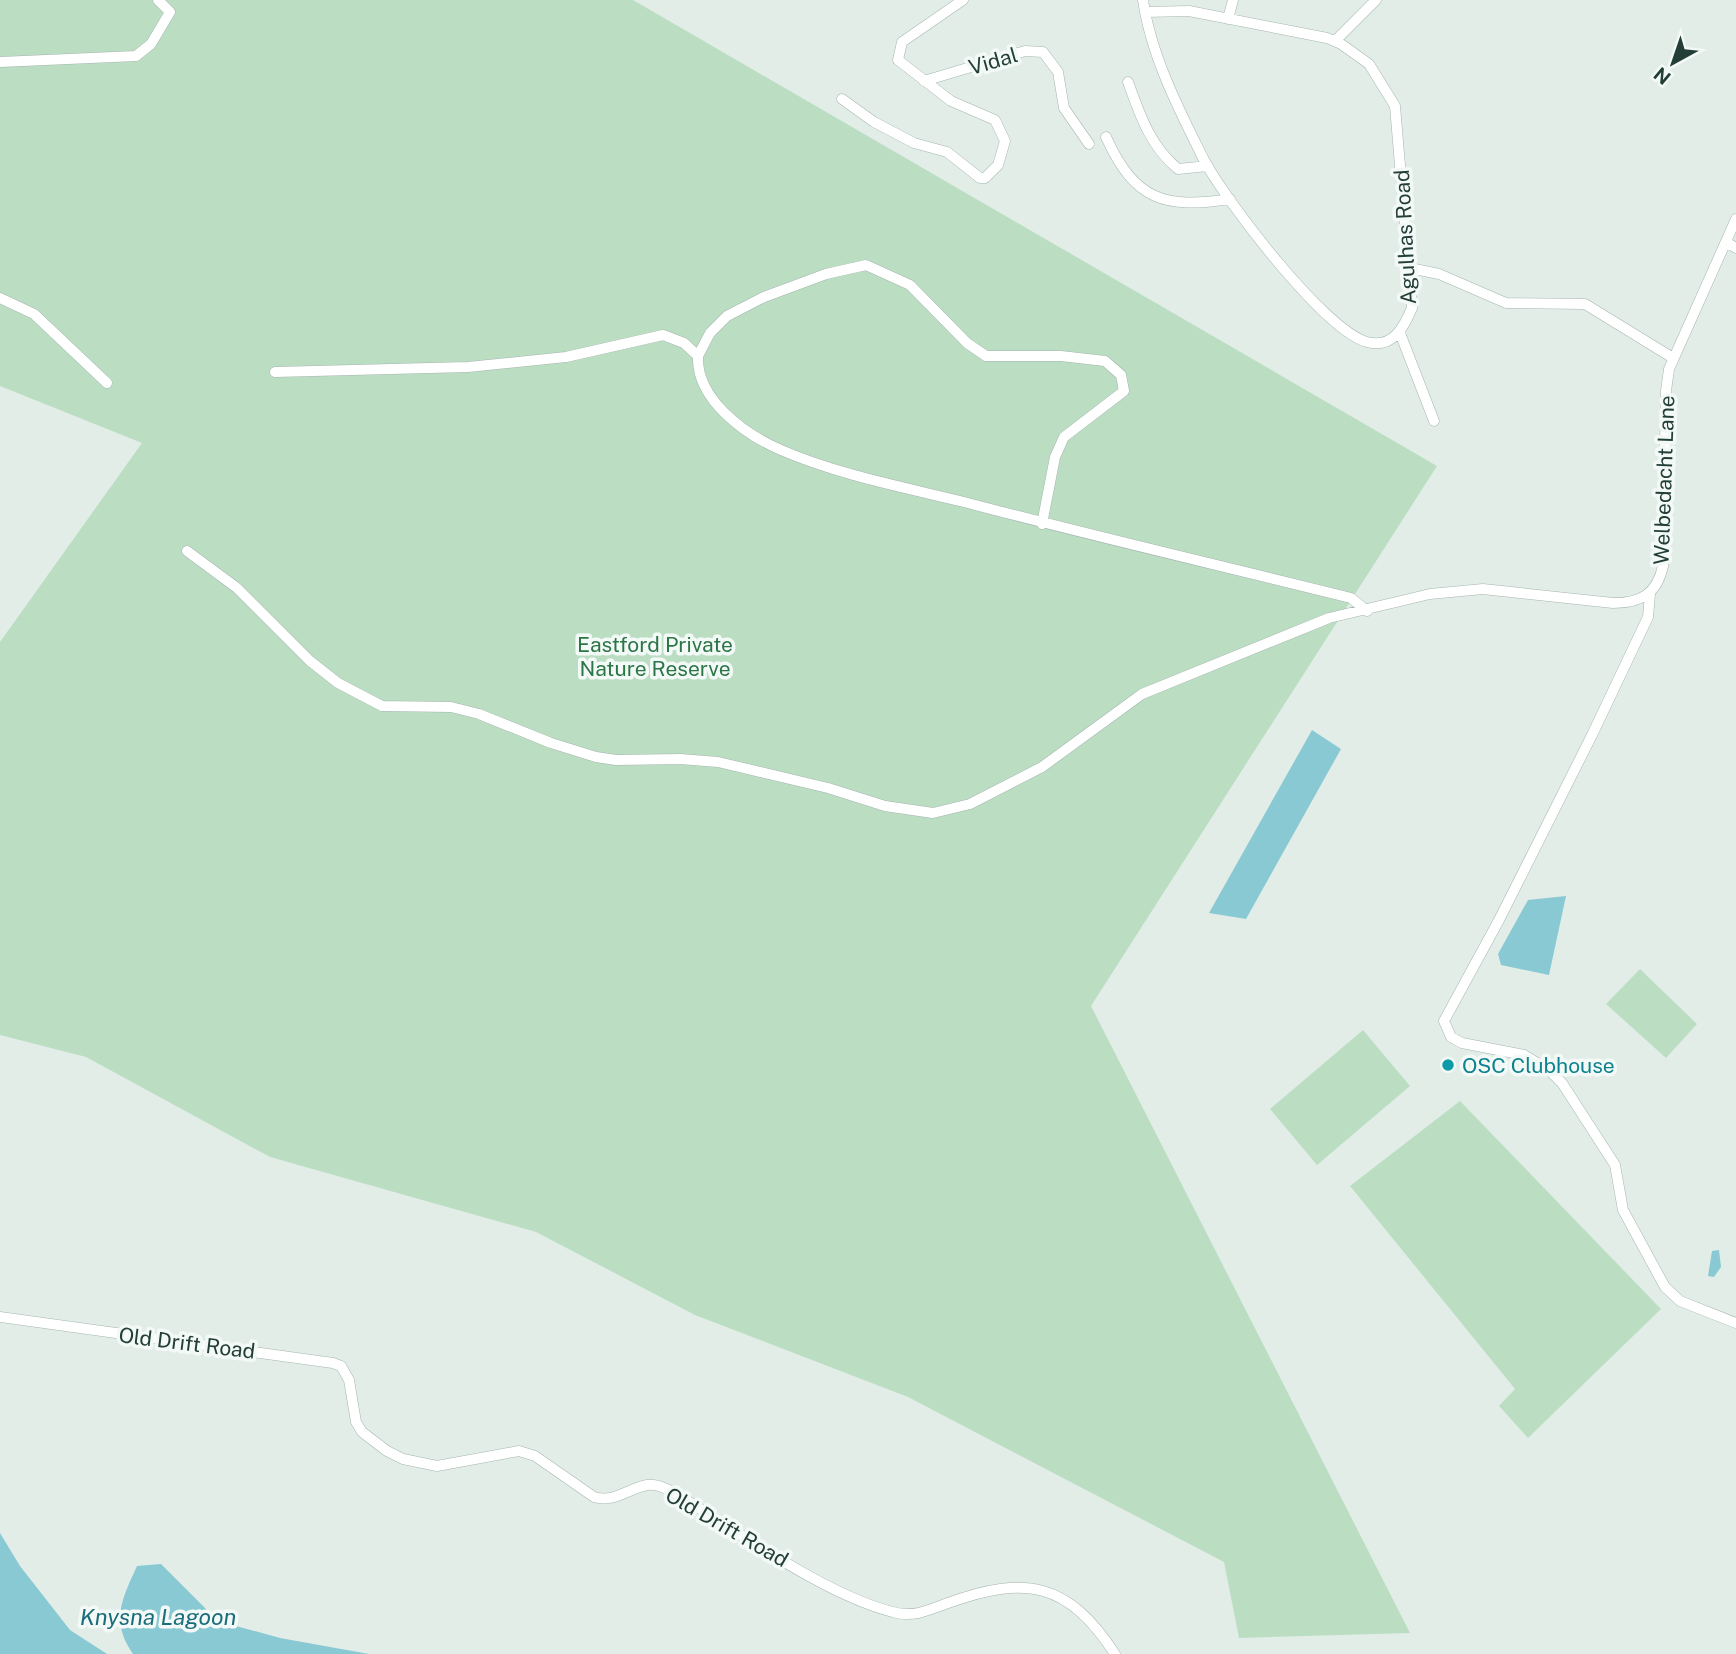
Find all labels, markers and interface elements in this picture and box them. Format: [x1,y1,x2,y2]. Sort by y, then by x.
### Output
north arrow [1638,28,1708,98]
street label: Vidal [966,42,1020,80]
text: N [1649,63,1675,89]
street label: Agulhas Road [1389,169,1421,305]
street label: Welbedacht Lane [1649,395,1679,565]
park label: Eastford Private Nature Reserve [577,632,733,681]
place label: OSC Clubhouse [1462,1053,1615,1078]
marker: OSC Clubhouse [1440,1057,1456,1073]
street label: Old Drift Road [117,1322,257,1364]
street label: Old Drift Road [661,1482,793,1572]
water label: Knysna Lagoon [80,1603,236,1630]

